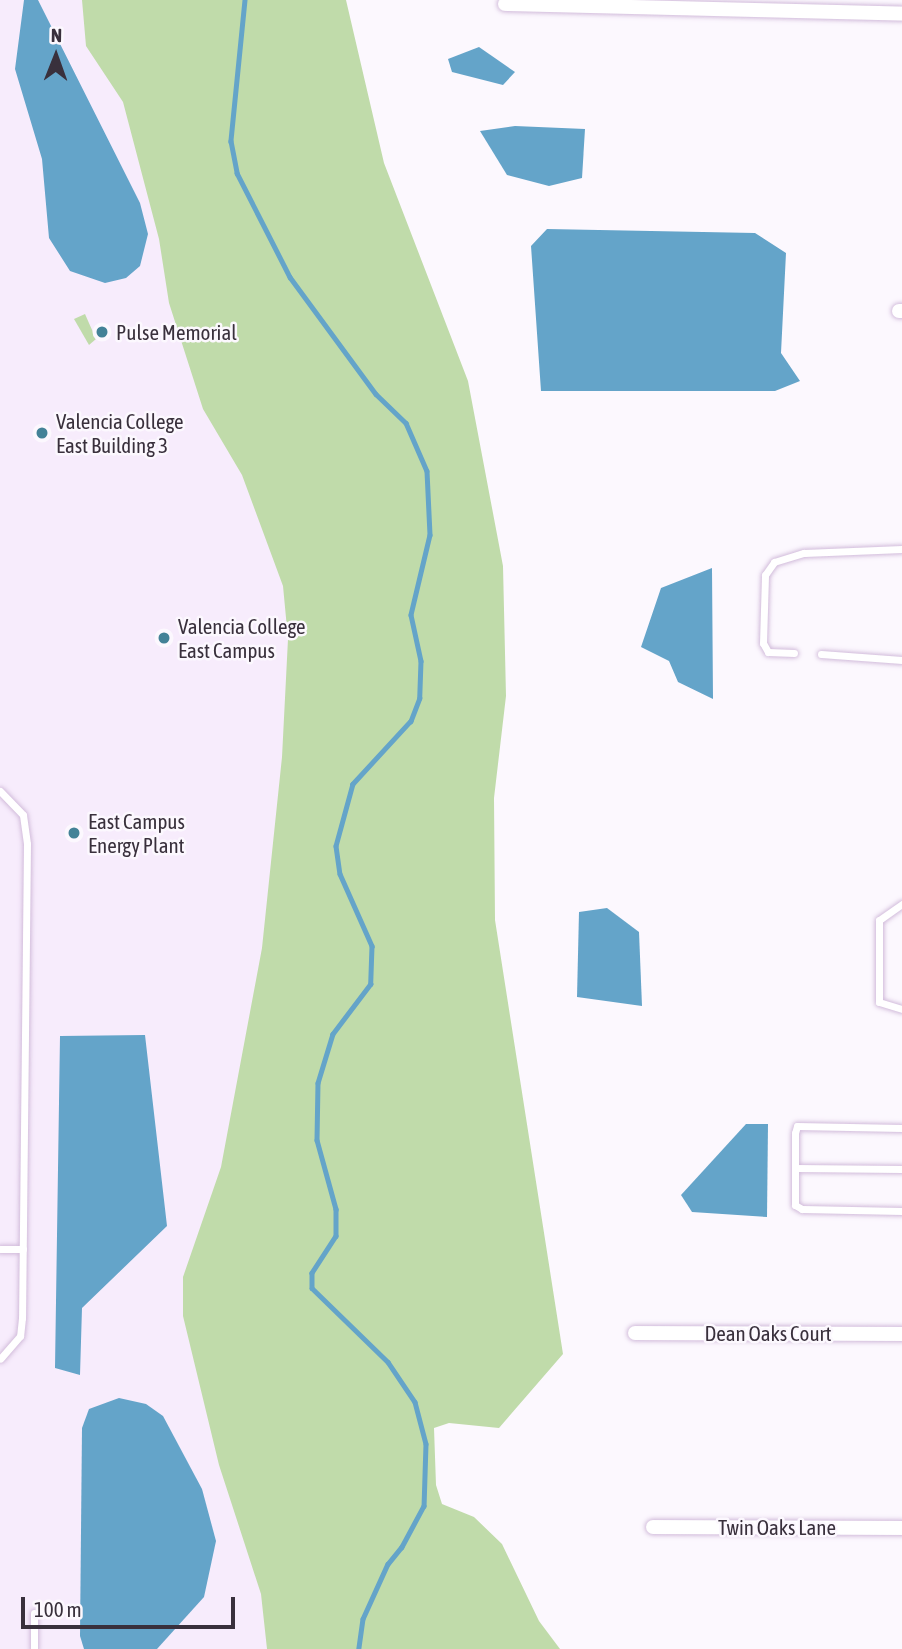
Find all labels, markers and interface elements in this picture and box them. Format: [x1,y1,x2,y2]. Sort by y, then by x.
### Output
north arrow [21,21,91,91]
text: N [51,24,62,46]
place label: Pulse Memorial [116,319,237,345]
marker: Pulse Memorial [94,324,110,340]
place label: Valencia College East Building 3 [56,408,184,458]
marker: Valencia College East Building 3 [34,425,50,441]
place label: Valencia College East Campus [178,613,306,663]
marker: Valencia College East Campus [156,630,172,646]
place label: East Campus Energy Plant [88,808,185,858]
marker: East Campus Energy Plant [66,825,82,841]
street label: Dean Oaks Court [704,1320,832,1346]
street label: Twin Oaks Lane [718,1514,836,1540]
scale bar [24,1582,238,1626]
text: 100 m [34,1597,82,1621]

